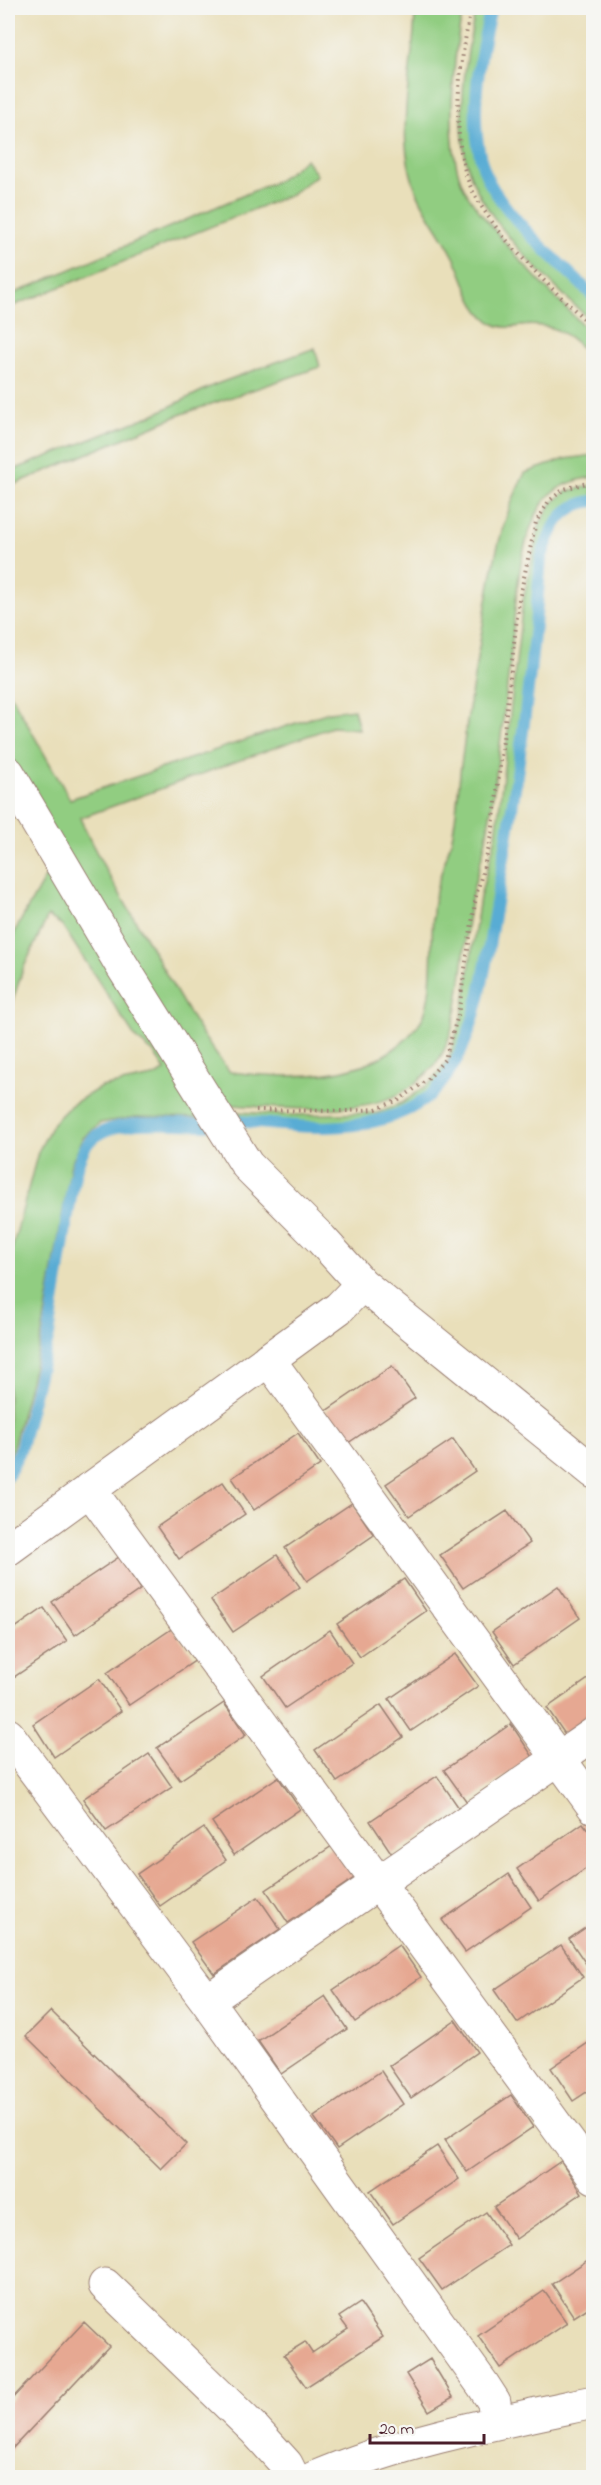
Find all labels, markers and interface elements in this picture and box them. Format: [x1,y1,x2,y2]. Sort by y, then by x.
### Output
scale bar [370,2407,484,2445]
text: 20 m [379,2417,414,2443]

